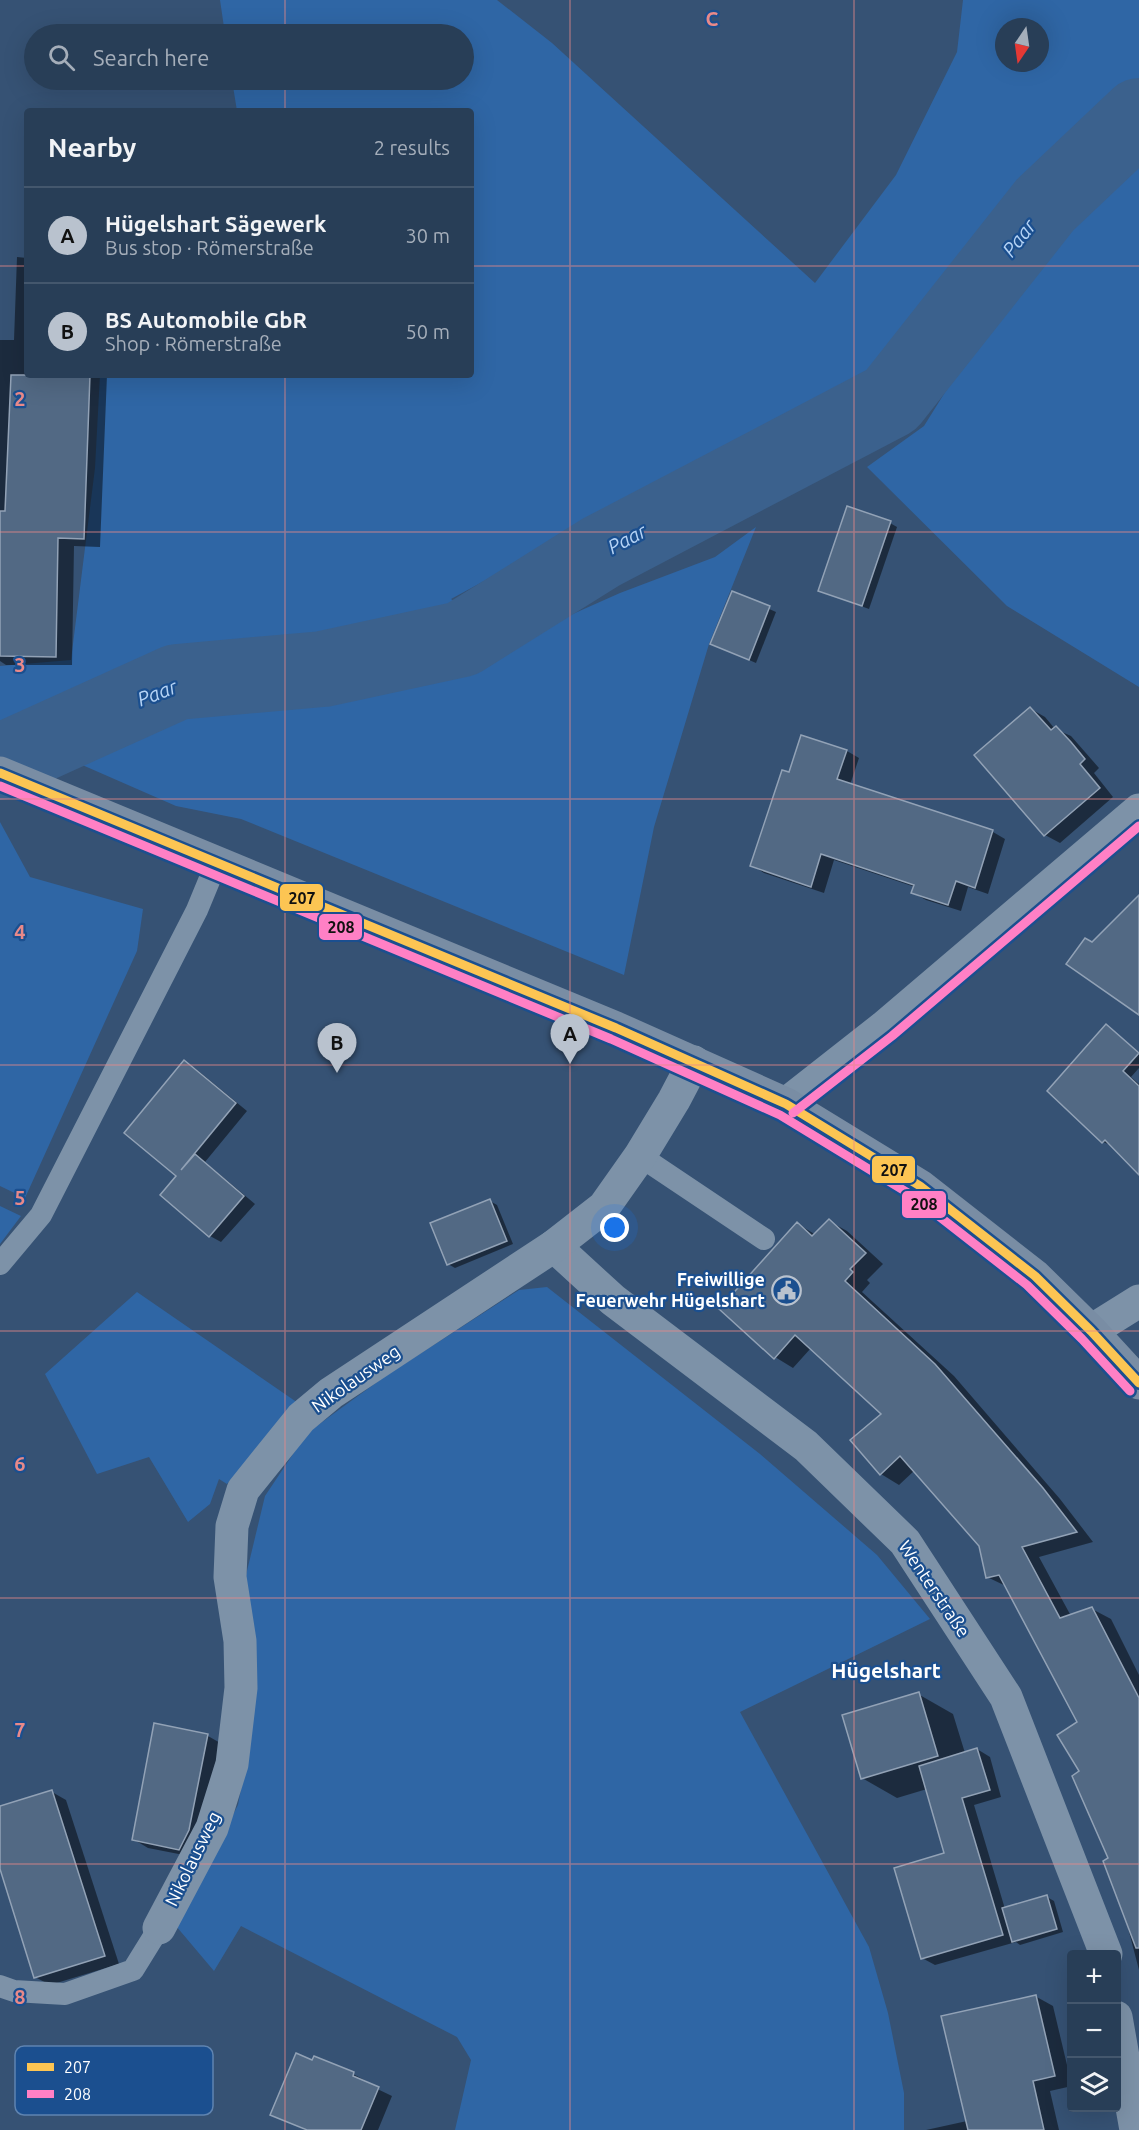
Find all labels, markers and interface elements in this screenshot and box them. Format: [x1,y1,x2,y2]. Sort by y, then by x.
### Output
text: C [706,7,719,30]
north arrow [995,18,1049,72]
search box [24,24,474,90]
icon: search [45,41,78,74]
text: Search here [93,45,209,70]
text: Nearby [48,133,136,162]
text: 2 results [374,136,450,159]
text: Hügelshart Sägewerk [105,211,326,236]
water label: Paar [997,213,1041,261]
text: A [60,224,75,247]
text: 30 m [406,224,450,247]
text: Bus stop · Römerstraße [105,236,314,259]
text: BS Automobile GbR [105,307,307,332]
text: B [61,320,74,343]
text: 50 m [406,320,450,343]
text: Shop · Römerstraße [105,332,282,355]
text: 2 [14,387,26,410]
water label: Paar [603,518,651,558]
text: 3 [14,653,26,676]
water label: Paar [134,674,181,711]
line badge: 207 [279,883,324,912]
text: 207 [288,889,316,907]
line badge: 208 [318,913,363,941]
text: 208 [327,918,355,936]
text: 4 [14,920,26,943]
pin: A [550,1014,590,1064]
pin: B [318,1024,356,1073]
line badge: 207 [871,1155,916,1184]
text: 207 [880,1161,908,1179]
text: 5 [14,1186,26,1209]
line badge: 208 [901,1190,947,1219]
text: 208 [910,1195,938,1213]
your location [600,1213,629,1242]
place label: Freiwillige Feuerwehr Hügelshart [575,1269,765,1310]
public building icon: Freiwillige Feuerwehr Hügelshart [770,1274,802,1306]
street label: Nikolausweg [308,1340,403,1416]
text: 6 [14,1452,26,1475]
street label: Wenterstraße [895,1536,974,1641]
district label: Hügelshart [831,1658,941,1682]
text: 7 [14,1718,26,1741]
street label: Nikolausweg [161,1808,224,1909]
map controls [1067,1950,1121,2112]
button: + [1067,1950,1121,2004]
text: 8 [14,1985,26,2008]
button: − [1067,2004,1121,2058]
legend [15,2046,213,2115]
text: 207 [64,2058,91,2076]
button: layers [1067,2058,1121,2112]
text: 208 [64,2085,91,2103]

